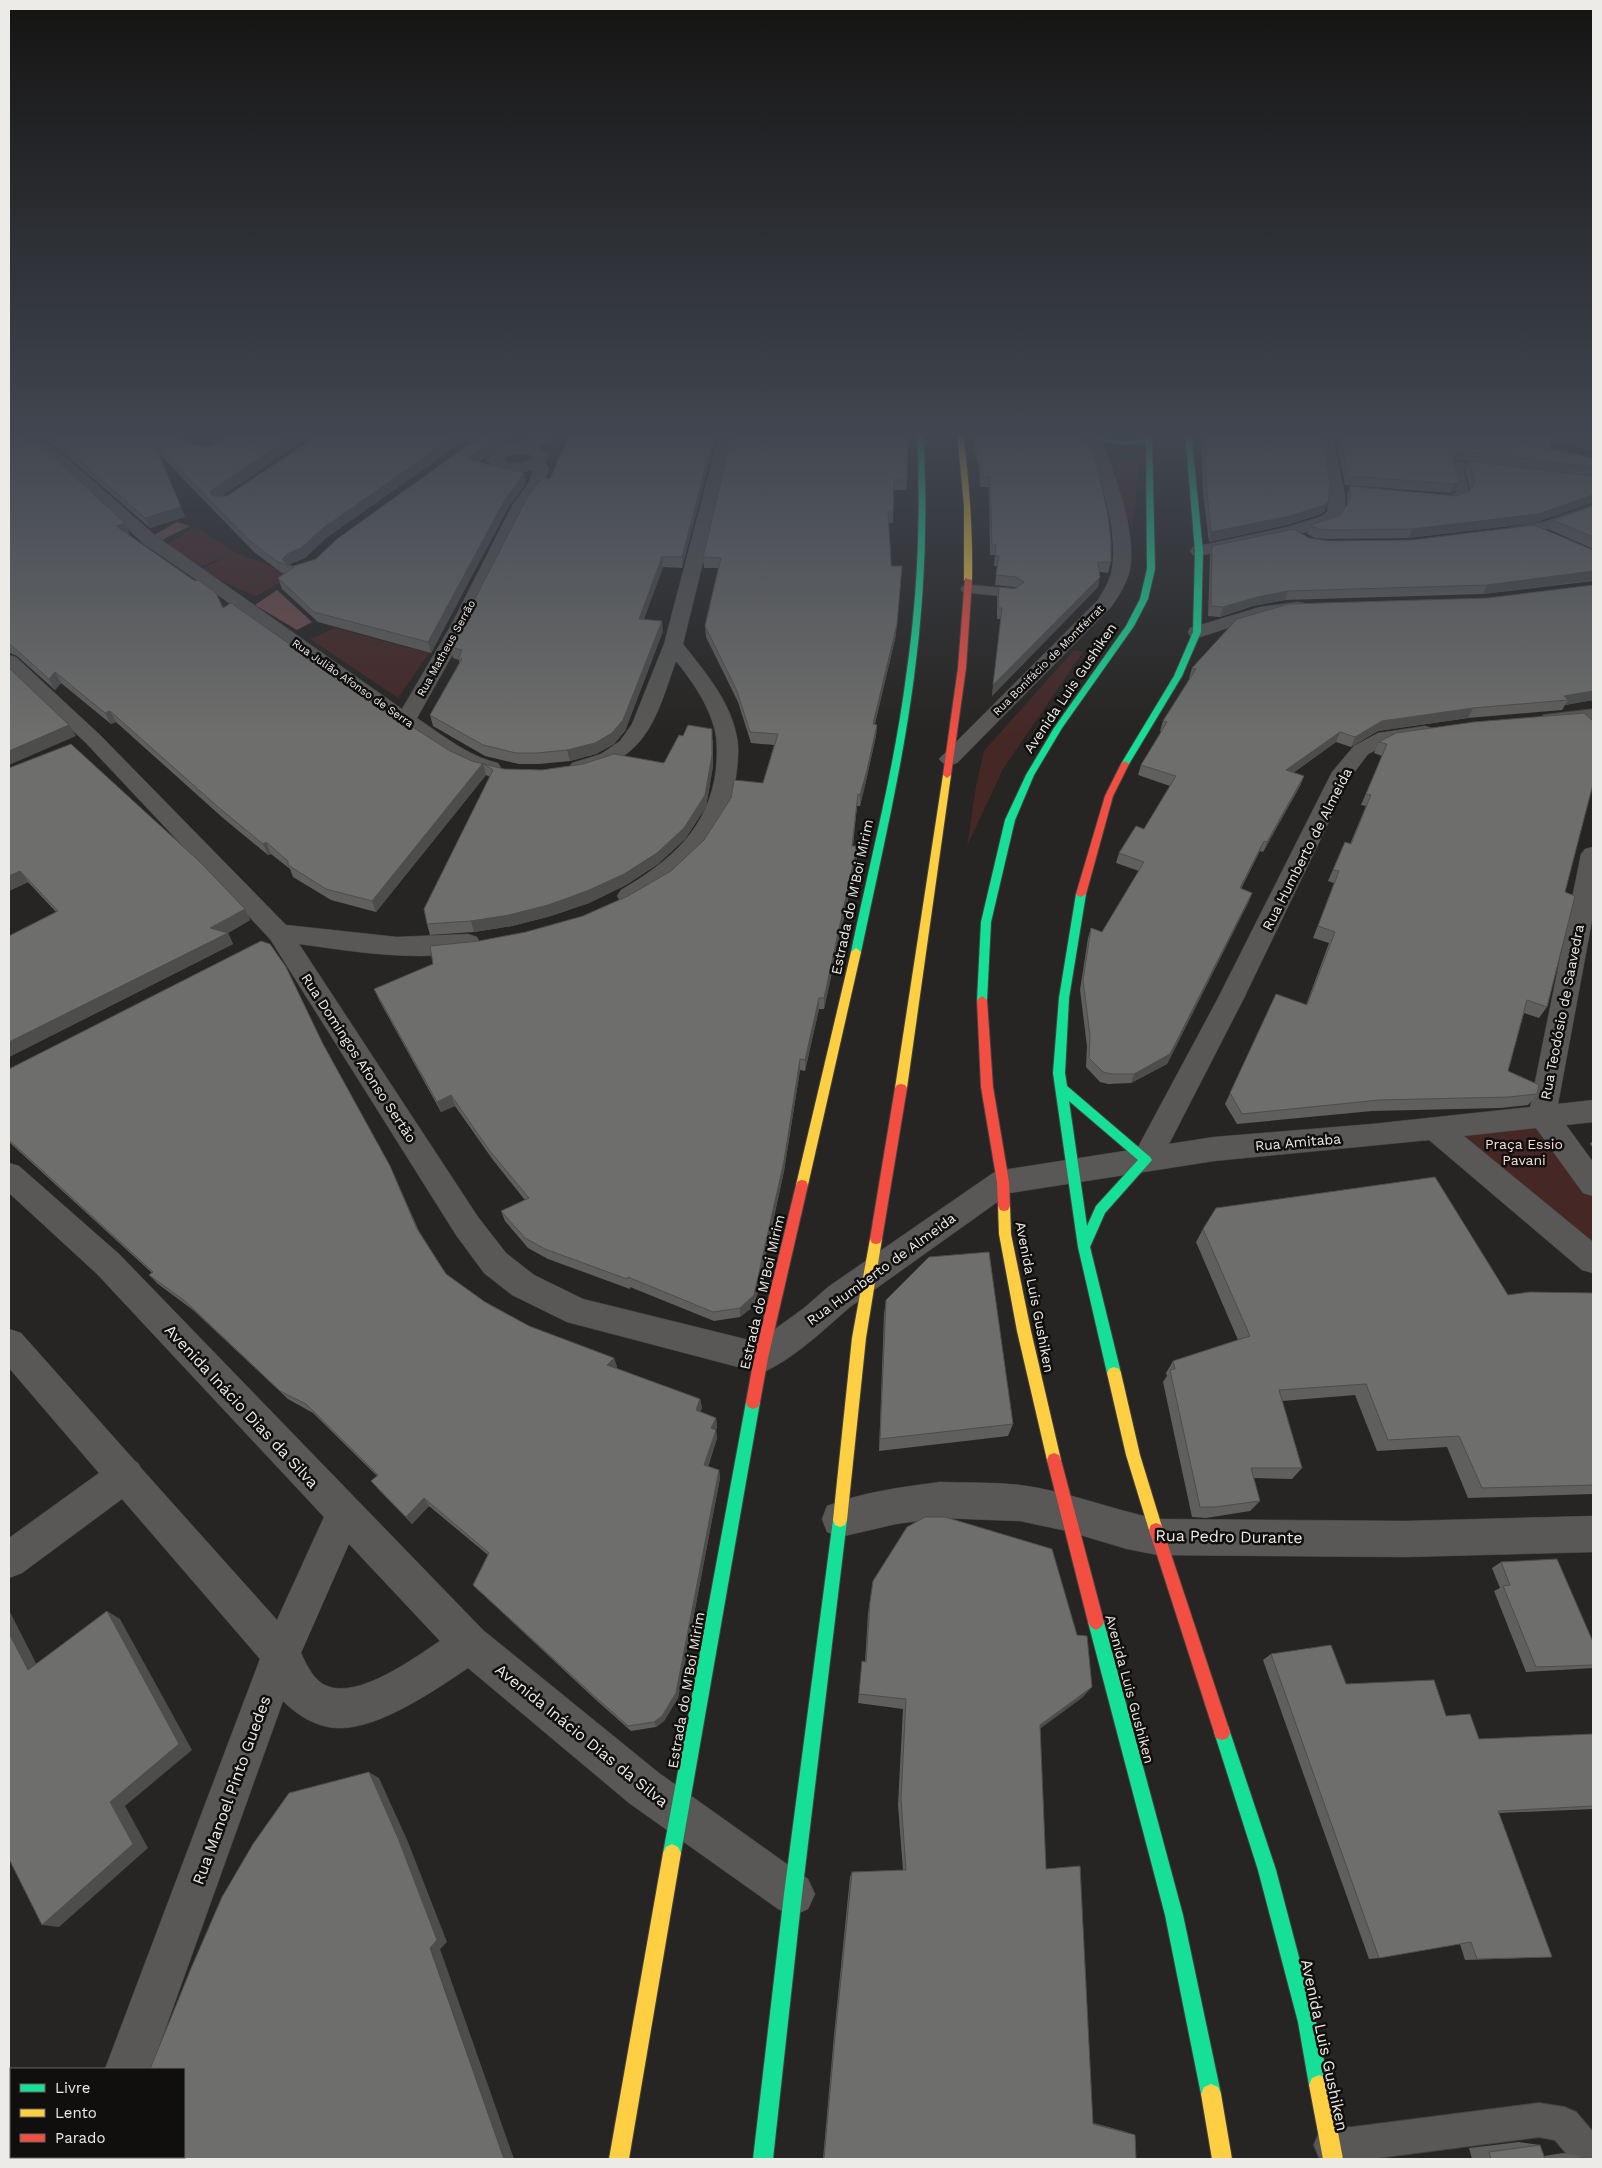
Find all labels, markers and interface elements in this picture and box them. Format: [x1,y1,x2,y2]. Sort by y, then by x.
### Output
street label: Rua Matheus Serrão [415,598,478,699]
street label: Rua Bonifácio de Montférrat [990,602,1107,718]
street label: Avenida Luis Gushiken [1020,620,1120,756]
street label: Rua Julião Afonso de Serra [290,637,416,730]
street label: Rua Humberto de Almeida [1259,765,1355,933]
street label: Estrada do M'Boi Mirim [828,818,876,976]
street label: Rua Teodósio de Saavedra [1537,923,1587,1101]
street label: Rua Domingos Afonso Sertão [298,971,420,1145]
street label: Rua Amitaba [1254,1130,1342,1154]
park label: Praça Essio Pavani [1485,1136,1563,1168]
street label: Rua Humberto de Almeida [804,1210,959,1328]
street label: Estrada do M'Boi Mirim [736,1213,788,1371]
street label: Avenida Luis Gushiken [1013,1220,1057,1374]
street label: Avenida Inácio Dias da Silva [161,1321,323,1492]
street label: Rua Pedro Durante [1155,1526,1303,1547]
street label: Estrada do M'Boi Mirim [664,1611,708,1769]
street label: Avenida Luis Gushiken [1102,1613,1158,1765]
street label: Avenida Inácio Dias da Silva [491,1660,672,1811]
street label: Rua Manoel Pinto Guedes [188,1693,275,1887]
street label: Avenida Luis Gushiken [1297,1957,1352,2133]
legend [10,2068,185,2158]
text: Livre [55,2079,90,2097]
text: Lento [55,2104,97,2122]
text: Parado [55,2129,105,2147]

